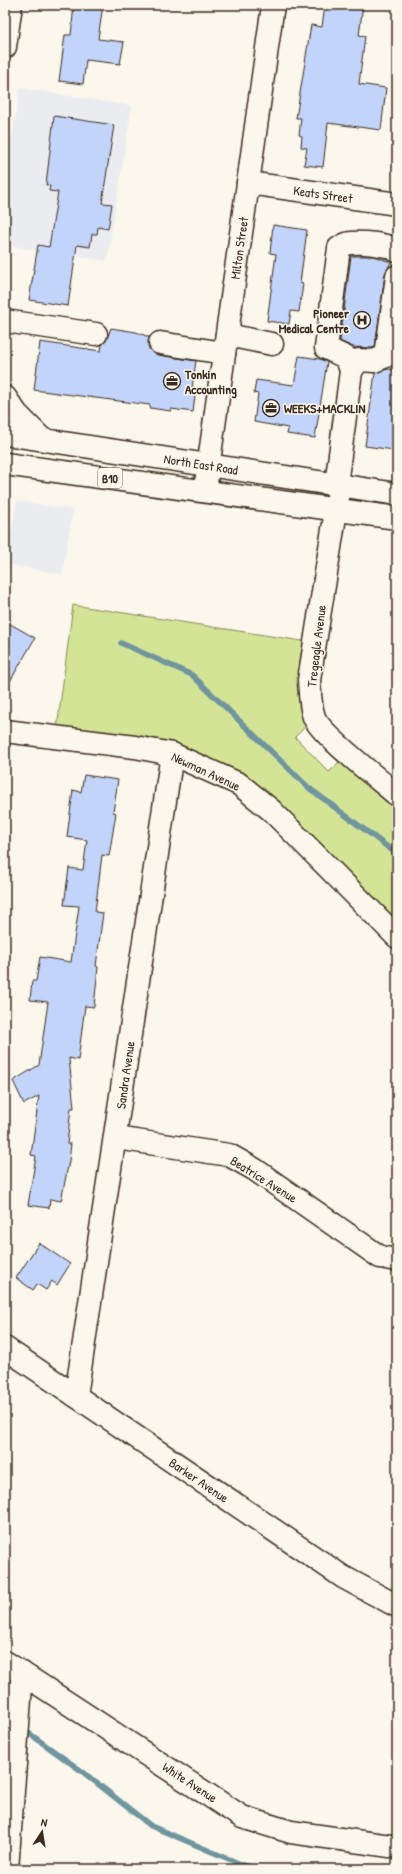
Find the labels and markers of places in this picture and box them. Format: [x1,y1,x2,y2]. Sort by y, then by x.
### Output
place label: Pioneer Medical Centre [279,304,350,337]
hospital icon: Pioneer Medical Centre [352,310,372,330]
place label: Tonkin Accounting [184,365,237,399]
office icon: Tonkin Accounting [162,371,182,391]
office icon: WEEKS+MACKLIN [261,398,281,418]
place label: WEEKS+MACKLIN [284,399,365,417]

